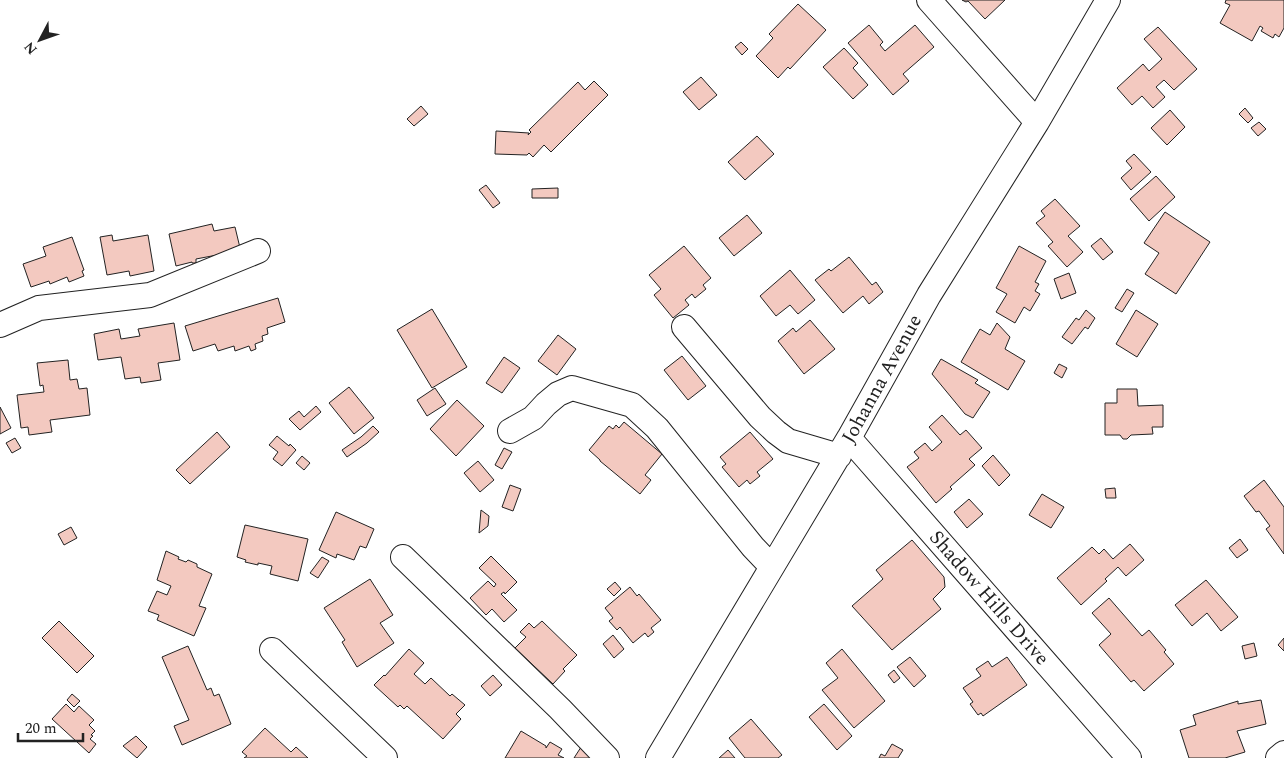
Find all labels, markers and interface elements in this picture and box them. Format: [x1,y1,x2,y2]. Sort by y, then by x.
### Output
north arrow [15,15,65,65]
text: N [19,37,42,59]
street label: Johanna Avenue [834,309,930,449]
street label: Shadow Hills Drive [922,524,1056,672]
scale bar [18,710,82,742]
text: 20 m [25,717,57,740]

